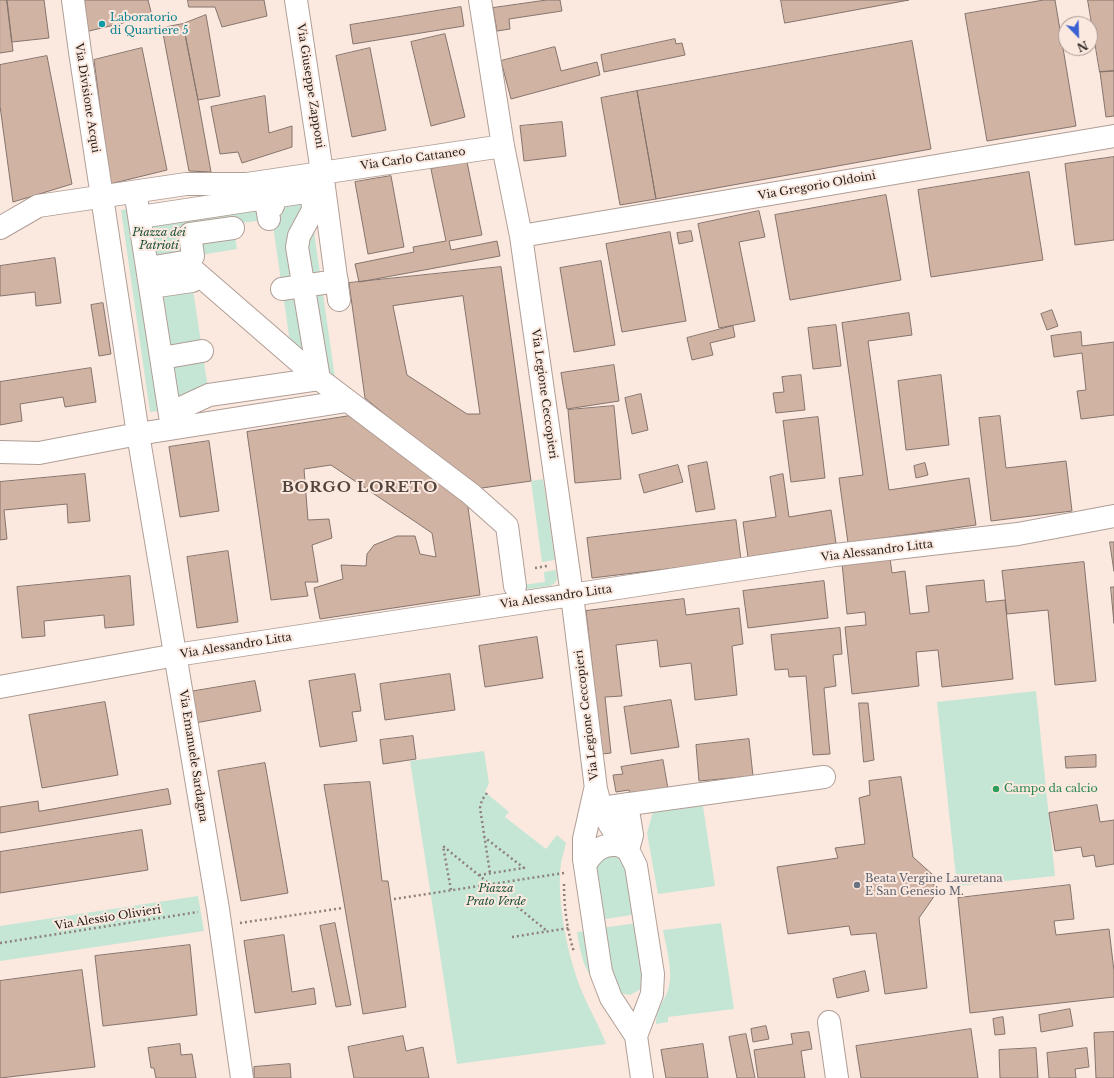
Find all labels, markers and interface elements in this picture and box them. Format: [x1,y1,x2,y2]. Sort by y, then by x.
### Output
place label: Laboratorio di Quartiere 5 [110,11,189,37]
north arrow [1058,16,1098,56]
marker: Laboratorio di Quartiere 5 [97,19,107,29]
street label: Via Giuseppe Zapponi [294,23,326,149]
text: N [1075,38,1090,55]
street label: Via Divisione Acqui [72,42,102,154]
street label: Via Carlo Cattaneo [360,145,466,173]
street label: Via Gregorio Oldoini [757,169,877,203]
park label: Piazza dei Patrioti [132,226,186,252]
street label: Via Legione Ceccopieri [528,328,560,460]
district label: BORGO LORETO [282,479,438,497]
street label: Via Alessandro Litta [820,538,934,564]
street label: Via Alessandro Litta [499,583,613,611]
street label: Via Alessandro Litta [179,631,293,661]
street label: Via Legione Ceccopieri [572,649,602,781]
street label: Via Emanuele Sardagna [176,689,210,823]
place label: Campo da calcio [1004,782,1098,796]
marker: Campo da calcio [991,784,1001,794]
place label: Beata Vergine Lauretana E San Genesio M. [865,872,1003,898]
marker: Beata Vergine Lauretana E San Genesio M. [852,880,862,890]
park label: Piazza Prato Verde [466,882,526,908]
street label: Via Alessio Olivieri [54,903,162,933]

